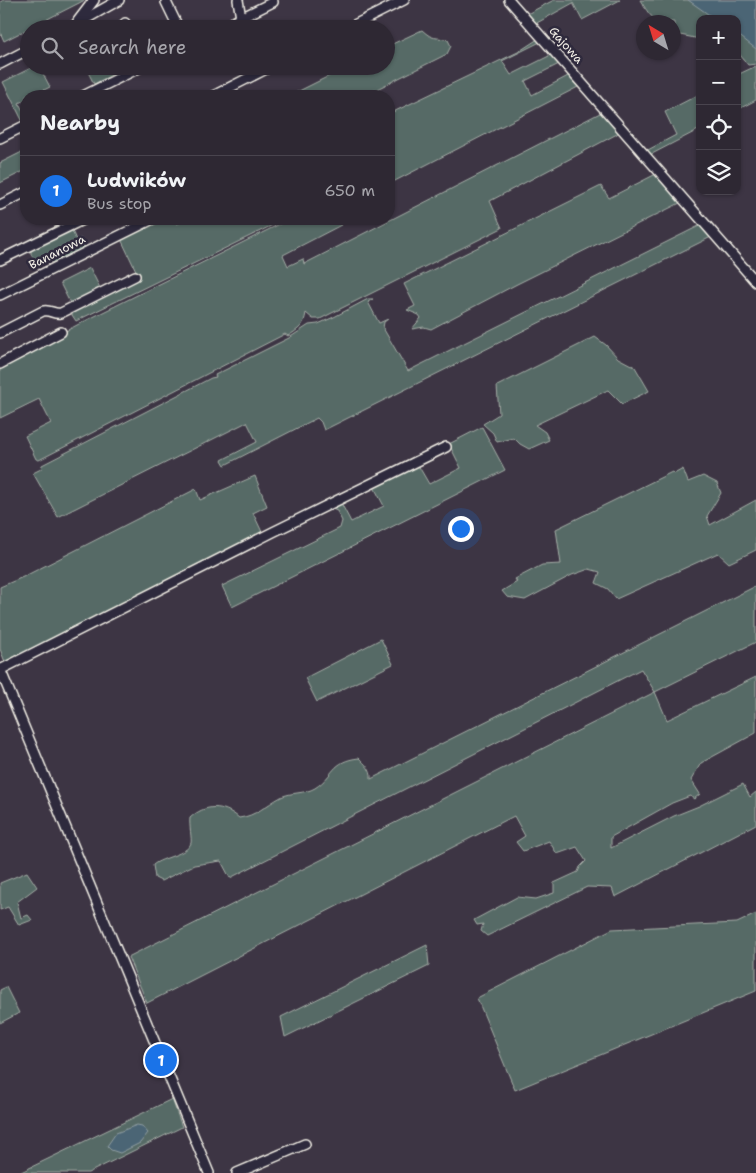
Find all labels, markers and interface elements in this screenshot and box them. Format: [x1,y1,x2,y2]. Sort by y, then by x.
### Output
north arrow [636,15,681,60]
map controls [696,15,741,195]
button: + [696,15,741,60]
search box [20,20,395,75]
street label: Gajowa [545,23,587,67]
icon: search [38,34,66,62]
text: Search here [78,35,187,60]
button: − [696,60,741,105]
button: locate [696,105,741,150]
text: Nearby [40,109,120,137]
button: layers [696,150,741,195]
text: Ludwików [87,168,186,193]
text: 1 [52,180,60,201]
text: 650 m [324,180,375,201]
text: Bus stop [87,193,152,214]
street label: Bananowa [26,231,88,273]
your location [448,516,474,542]
pin: 1 [145,1041,177,1079]

